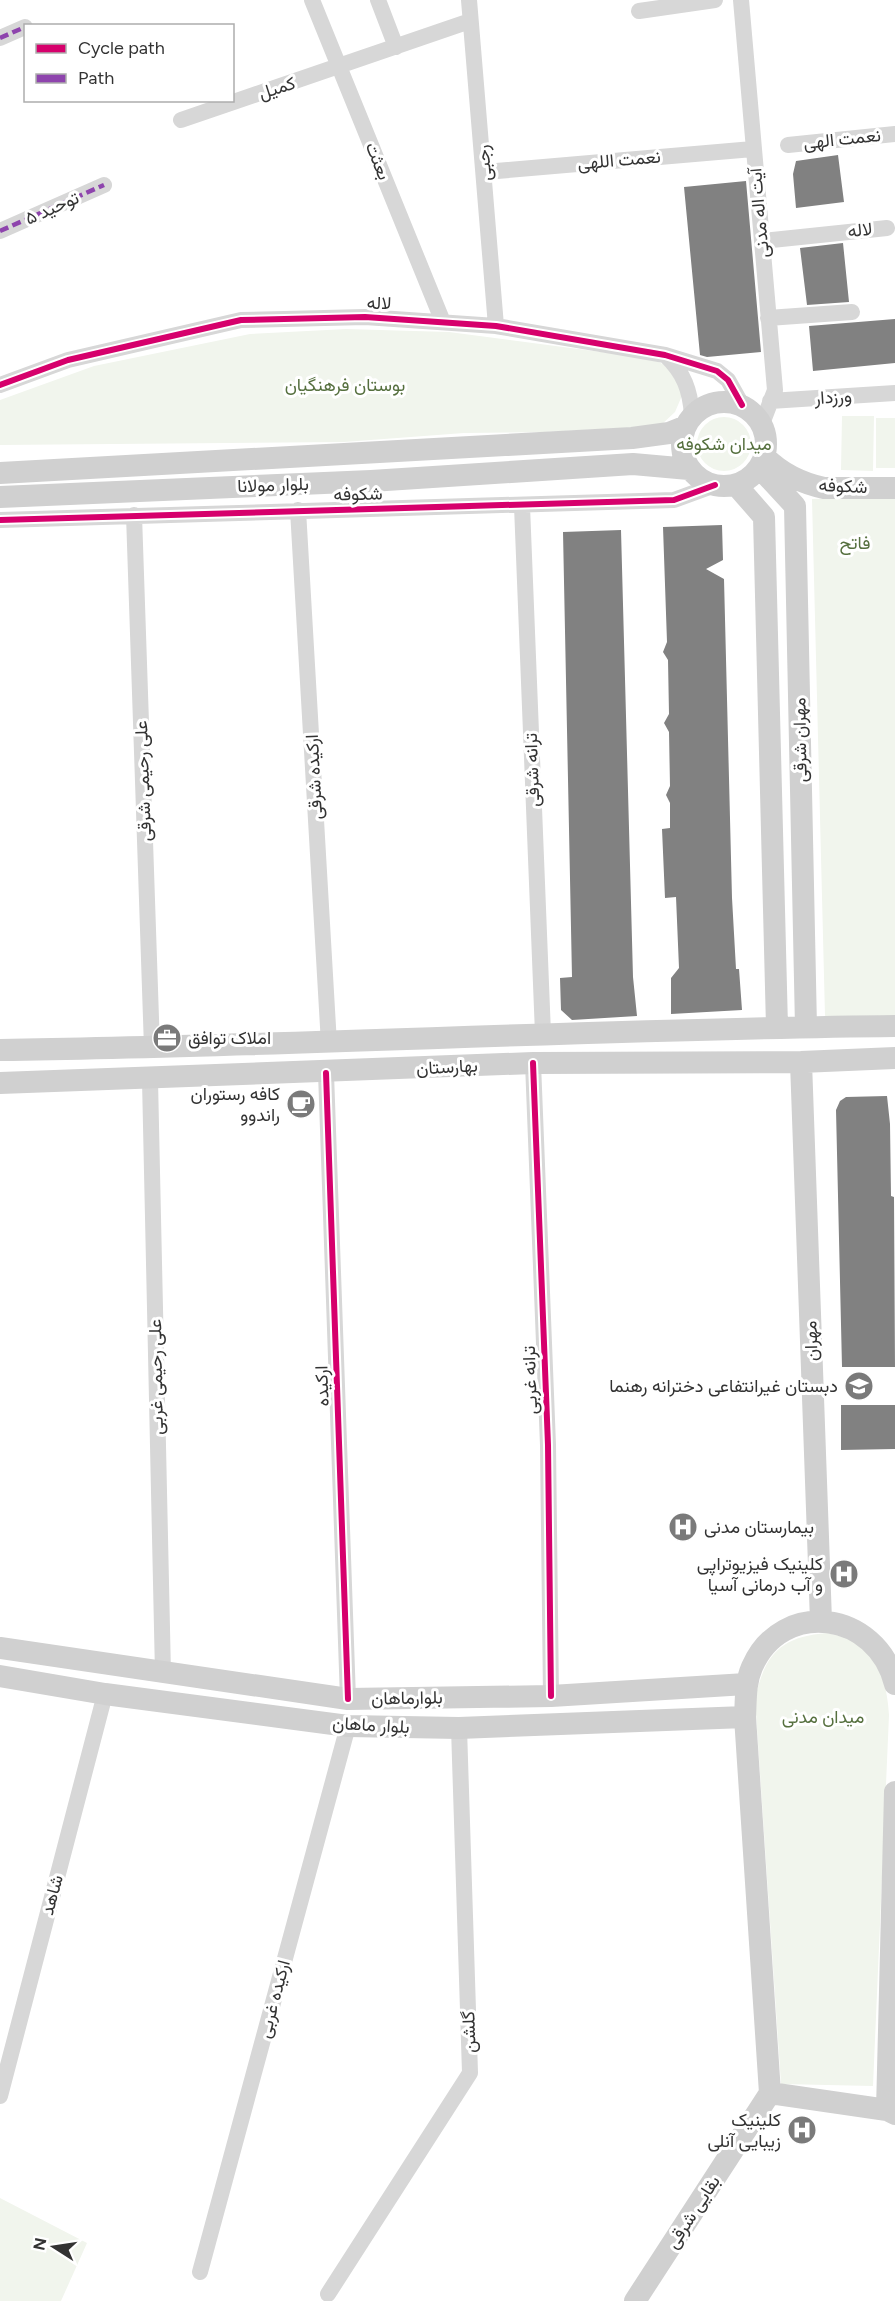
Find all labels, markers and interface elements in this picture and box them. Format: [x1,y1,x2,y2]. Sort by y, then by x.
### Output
legend [24,24,234,102]
text: Cycle path [78,37,165,59]
text: Path [78,67,114,89]
street label: کمیل [256,72,298,104]
street label: نعمت الهی [802,124,882,154]
street label: بعثت [361,139,395,183]
street label: رجبی [471,144,497,182]
street label: نعمت اللهی [577,145,661,175]
street label: آیت اله مدنی [744,165,774,259]
street label: توحید ۵ [22,186,82,230]
street label: لاله [847,218,873,242]
street label: لاله [366,292,392,314]
park label: بوستان فرهنگیان [285,374,405,396]
street label: ورزدار [812,385,853,409]
park label: میدان شکوفه [676,433,772,455]
street label: بلوار مولانا [237,473,309,497]
street label: شکوفه [818,474,868,498]
street label: شکوفه [333,483,383,505]
park label: فاتح [840,532,870,555]
street label: مهران شرقی [788,697,812,783]
street label: علی رحیمی شرقی [130,720,156,842]
street label: ترانه شرقی [520,733,544,807]
street label: ارکیده شرقی [301,734,327,820]
office icon: املاک توافق [151,1022,183,1054]
place label: املاک توافق [188,1027,271,1049]
street label: بهارستان [416,1054,478,1080]
place label: کافه رستوران راندوو [191,1083,280,1126]
cafe icon: کافه رستوران راندوو [285,1088,317,1120]
street label: علی رحیمی غربی [144,1319,168,1435]
street label: مهران [799,1320,823,1362]
street label: ترانه غربی [518,1345,542,1415]
street label: ارکیده [310,1365,334,1407]
school or university icon: دبستان غیرانتفاعی دخترانه رهنما [843,1370,875,1402]
place label: دبستان غیرانتفاعی دخترانه رهنما [609,1375,838,1397]
hospital icon: بیمارستان مدنی [667,1511,699,1543]
place label: بیمارستان مدنی [704,1516,814,1538]
place label: کلینیک فیزیوتراپی و آب درمانی آسیا [697,1553,823,1596]
hospital icon: کلینیک فیزیوتراپی و آب درمانی آسیا [828,1558,860,1590]
street label: بلوارماهان [371,1686,443,1710]
park label: میدان مدنی [782,1706,864,1728]
street label: بلوار ماهان [332,1712,410,1738]
street label: شاهد [36,1872,68,1918]
street label: ارکیده غربی [253,1957,295,2041]
street label: گلشن [457,2011,481,2053]
place label: کلینیک زیبایی آنلی [707,2109,781,2152]
hospital icon: کلینیک زیبایی آنلی [786,2114,818,2146]
street label: بقایى شرقی [661,2171,725,2253]
north arrow [24,2217,84,2277]
text: N [29,2236,50,2252]

